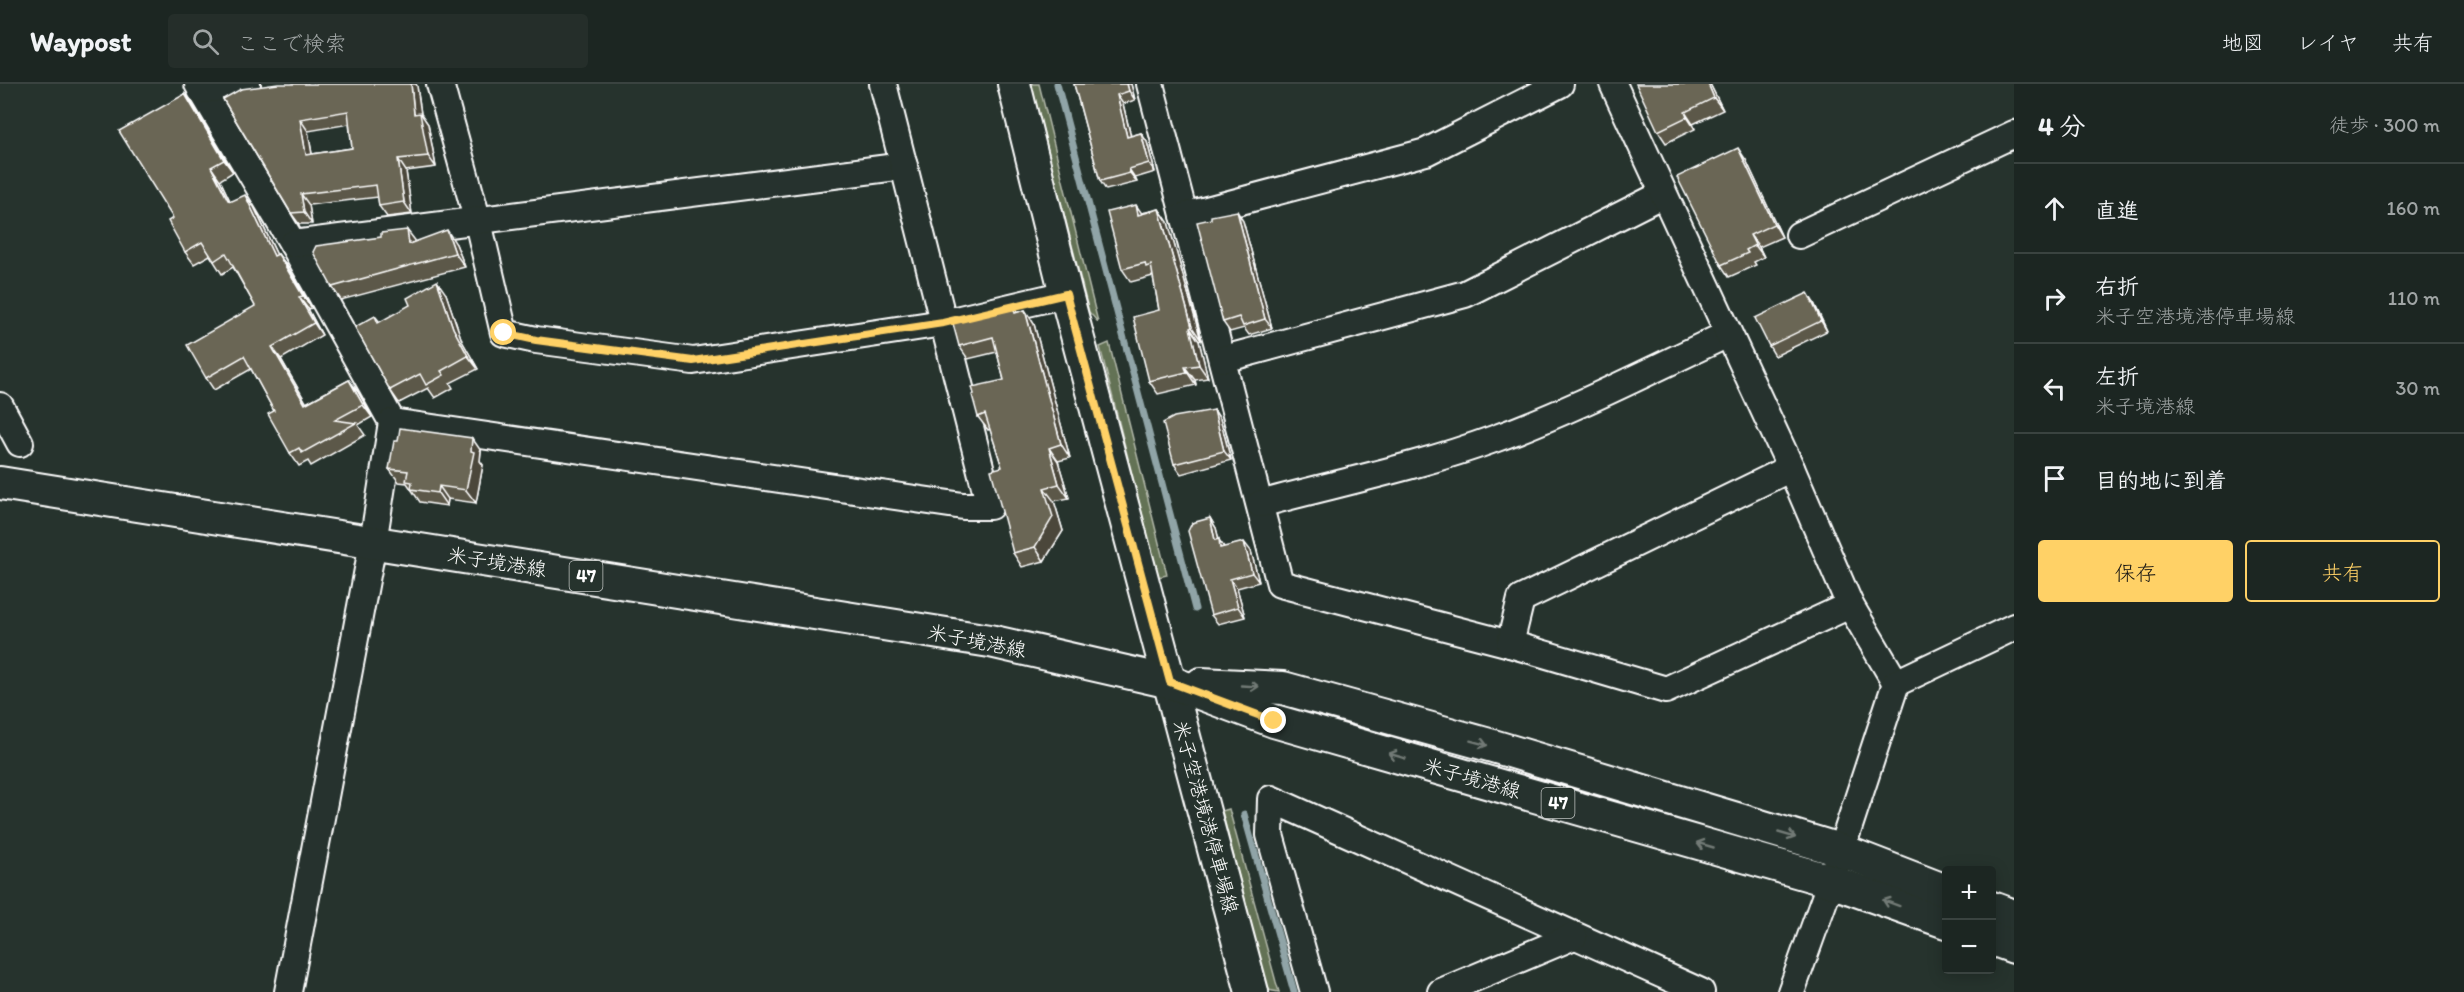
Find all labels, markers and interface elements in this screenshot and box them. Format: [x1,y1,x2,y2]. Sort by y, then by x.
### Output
search box [168,14,588,68]
text: Waypost [30,24,132,58]
icon: search [189,25,222,58]
text: ここで検索 [237,30,347,57]
text: 地図 [2222,30,2264,55]
text: レイヤ [2297,30,2359,55]
text: 共有 [2392,30,2434,55]
text: 4 分 [2038,110,2085,142]
text: 徒歩 · 300 m [2329,113,2440,137]
icon: ahead [2038,192,2071,225]
text: 160 m [2387,196,2440,220]
text: 直進 [2095,197,2139,224]
text: 右折 [2095,273,2139,300]
icon: right [2038,282,2071,315]
text: 110 m [2388,286,2440,310]
text: 米子空港境港停車場線 [2095,304,2295,328]
route start [490,319,516,345]
text: 左折 [2095,363,2139,390]
icon: left [2038,372,2071,405]
text: 30 m [2395,376,2440,400]
text: 米子境港線 [2095,394,2195,418]
icon: arrive [2038,462,2071,495]
text: 目的地に到着 [2095,467,2227,494]
button: 保存 [2038,540,2233,602]
button: 共有 [2245,540,2440,602]
street label: 米子境港線 [446,542,548,582]
road number: 47 [570,561,602,591]
street label: 米子境港線 [926,620,1028,662]
one-way arrow [1239,681,1259,692]
route end [1260,707,1286,733]
street label: 米子空港境港停車場線 [1169,717,1243,917]
one-way arrow [1469,737,1488,749]
one-way arrow [1388,750,1407,761]
street label: 米子境港線 [1421,753,1523,803]
road number: 47 [1542,788,1574,818]
one-way arrow [1777,830,1796,841]
one-way arrow [1696,839,1715,850]
map controls [1942,866,1996,974]
button: + [1942,866,1996,920]
one-way arrow [1883,896,1901,907]
button: − [1942,920,1996,974]

